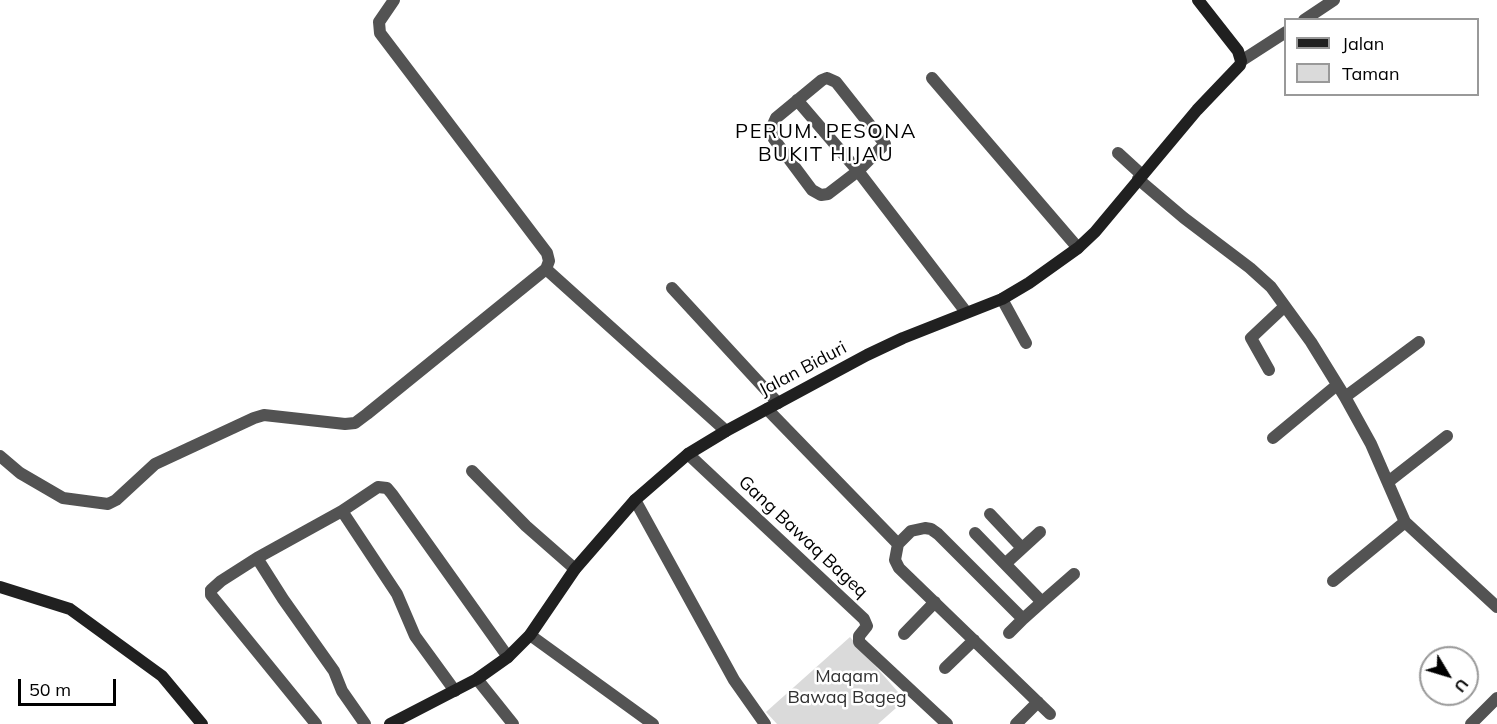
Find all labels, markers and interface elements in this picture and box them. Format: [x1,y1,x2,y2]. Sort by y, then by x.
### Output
legend [1284,18,1479,96]
text: Jalan [1342,32,1384,55]
text: Taman [1342,62,1399,85]
district label: PERUM. PESONA BUKIT HIJAU [735,120,917,167]
street label: Jalan Biduri [756,337,850,401]
street label: Gang Bawaq Bageq [734,471,872,603]
north arrow [1419,646,1479,706]
park label: Maqam Bawaq Bageg [787,666,907,708]
scale bar [21,667,118,705]
text: U [1450,675,1473,697]
text: 50 m [29,678,71,701]

